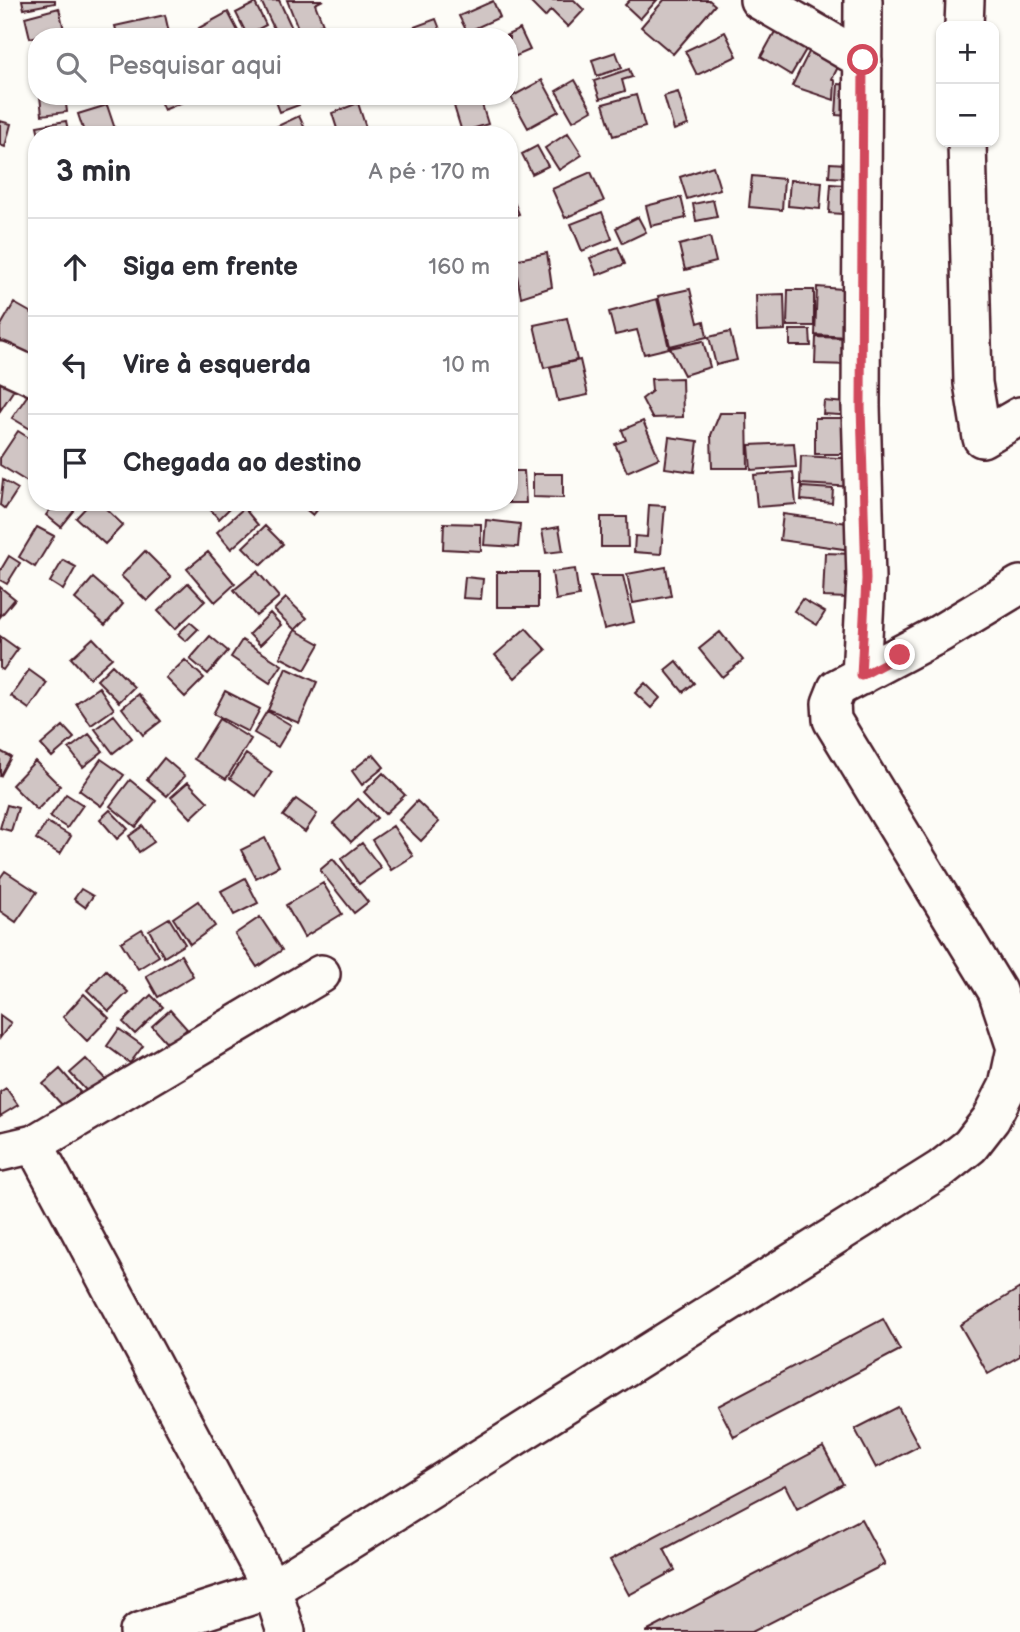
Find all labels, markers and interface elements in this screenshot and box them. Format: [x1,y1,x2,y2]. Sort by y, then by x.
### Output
map controls [936,21,999,147]
button: + [936,21,999,84]
search box [28,28,518,105]
route start [847,44,878,75]
icon: search [52,48,90,86]
text: Pesquisar aqui [108,51,282,82]
button: − [936,84,999,147]
text: 3 min [56,154,131,190]
text: A pé · 170 m [369,158,490,186]
icon: ahead [56,248,94,286]
text: Siga em frente [123,252,298,283]
text: 160 m [428,253,490,281]
icon: left [56,346,94,384]
text: Vire à esquerda [123,350,311,381]
text: 10 m [442,351,490,379]
icon: arrive [56,444,94,482]
text: Chegada ao destino [123,448,361,479]
route end [884,639,915,670]

